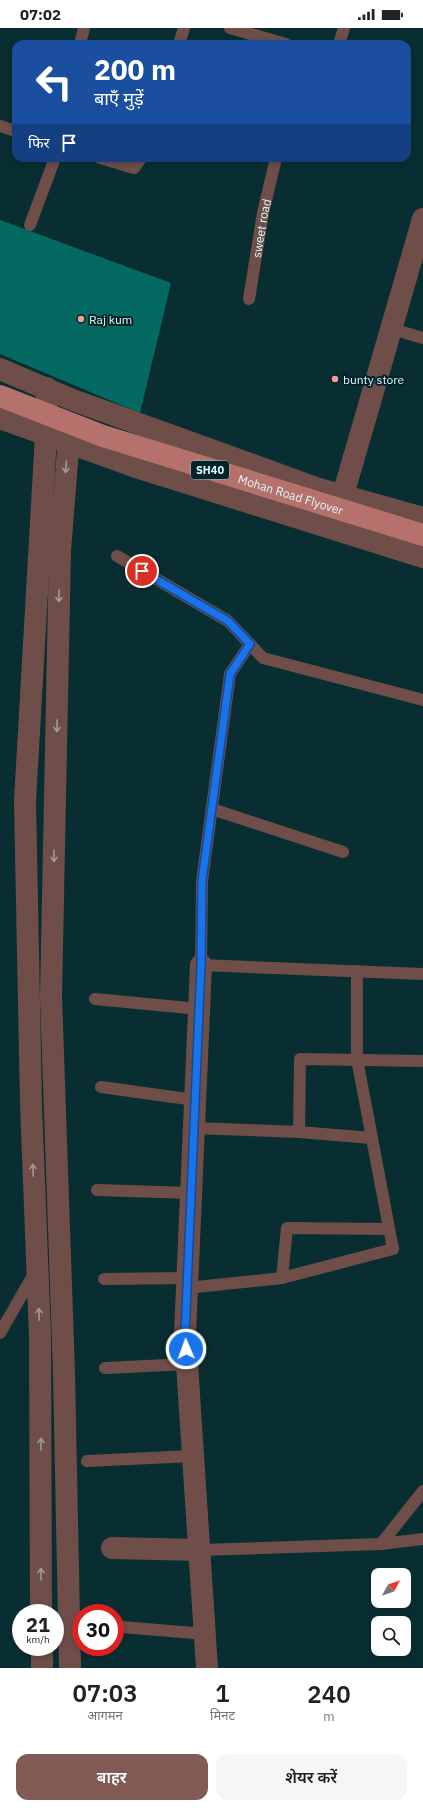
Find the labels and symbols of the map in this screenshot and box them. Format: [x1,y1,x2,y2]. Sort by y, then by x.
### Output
street label: sweet road [248,197,274,259]
place label: Raj kum [89,312,132,327]
marker: Raj kum [76,314,86,324]
place label: bunty store [343,372,405,387]
marker: bunty store [330,374,340,384]
one-way arrow [63,460,70,473]
road number: SH40 [191,461,229,479]
street label: Mohan Road Flyover [236,471,346,518]
pin [125,554,159,588]
one-way arrow [55,589,63,602]
one-way arrow [53,719,60,732]
one-way arrow [50,849,58,862]
one-way arrow [30,1164,37,1177]
one-way arrow [35,1308,43,1321]
position arrow [165,1328,207,1370]
one-way arrow [37,1438,44,1451]
one-way arrow [37,1568,45,1581]
north arrow [371,1568,411,1608]
speed limit sign: 30 [72,1604,124,1656]

